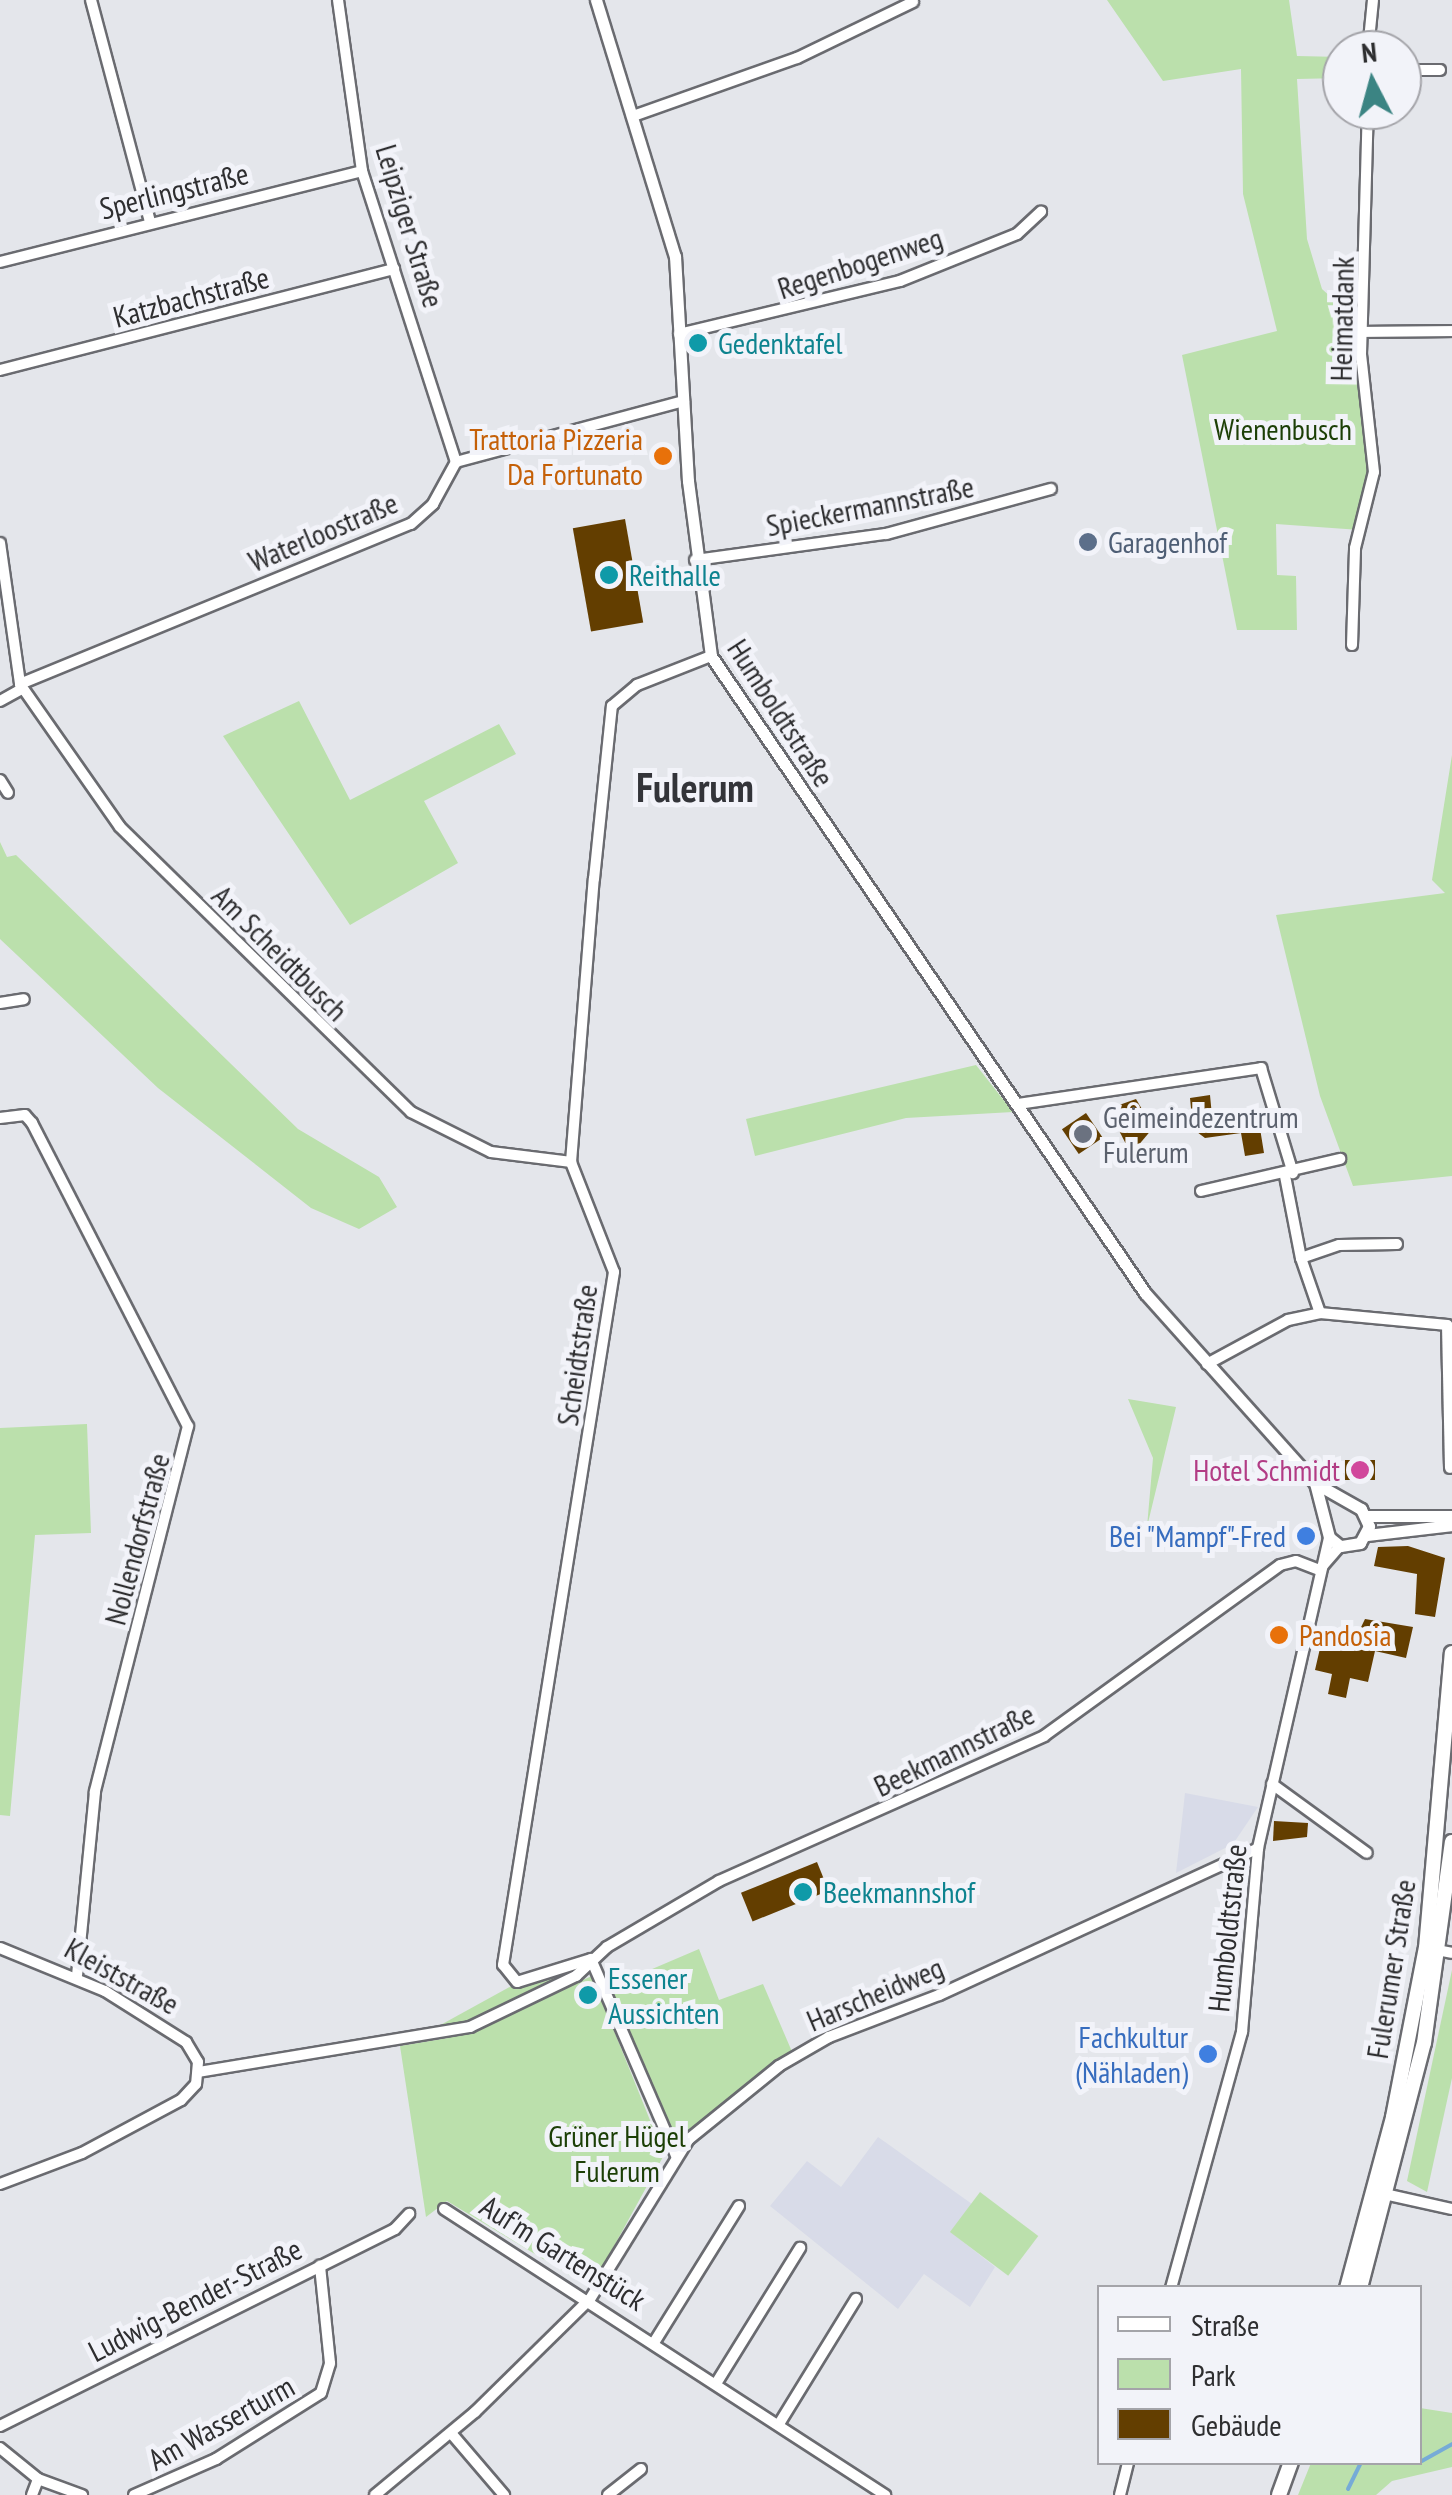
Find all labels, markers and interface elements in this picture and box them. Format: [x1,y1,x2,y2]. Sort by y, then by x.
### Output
north arrow [1322,30,1422,130]
text: N [1360,32,1378,71]
street label: Leipziger Straße [368,140,452,312]
street label: Sperlingstraße [96,155,252,227]
street label: Regenbogenweg [773,219,947,307]
street label: Heimatdank [1323,256,1361,382]
street label: Katzbachstraße [109,259,273,335]
place label: Gedenktafel [718,325,842,361]
marker: Gedenktafel [687,332,709,354]
park label: Wienenbusch [1214,411,1352,447]
place label: Trattoria Pizzeria Da Fortunato [469,421,643,492]
marker: Trattoria Pizzeria Da Fortunato [652,445,674,467]
street label: Spieckermannstraße [763,468,977,544]
street label: Waterloostraße [243,485,403,579]
place label: Garagenhof [1108,524,1227,560]
marker: Garagenhof [1077,531,1099,553]
place label: Reithalle [629,557,721,593]
marker: Reithalle [598,564,620,586]
street label: Humboldtstraße [720,633,842,793]
district label: Fulerum [636,763,754,811]
street label: Am Scheidtbusch [205,878,355,1028]
place label: Geimeindezentrum Fulerum [1103,1099,1298,1170]
marker: Geimeindezentrum Fulerum [1072,1123,1094,1145]
street label: Scheidtstraße [549,1282,605,1428]
street label: Nollendorfstraße [97,1449,177,1629]
place label: Hotel Schmidt [1193,1452,1340,1488]
marker: Hotel Schmidt [1349,1459,1371,1481]
place label: Bei "Mampf"-Fred [1107,1518,1286,1554]
marker: Bei "Mampf"-Fred [1295,1525,1317,1547]
place label: Pandosia [1299,1617,1391,1653]
marker: Pandosia [1268,1624,1290,1646]
street label: Beekmannstraße [868,1696,1040,1804]
street label: Humboldtstraße [1200,1842,1254,2014]
place label: Beekmannshof [823,1874,975,1910]
street label: Fulerumer Straße [1359,1877,1423,2061]
marker: Beekmannshof [792,1881,814,1903]
street label: Kleiststraße [59,1930,185,2022]
street label: Harscheidweg [801,1949,949,2039]
place label: Essener Aussichten [608,1960,719,2030]
marker: Essener Aussichten [577,1984,599,2006]
place label: Fachkultur (Nähladen) [1075,2019,1188,2090]
marker: Fachkultur (Nähladen) [1197,2043,1219,2065]
park label: Grüner Hügel Fulerum [548,2118,686,2188]
street label: Auf'm Gartenstück [474,2188,652,2318]
street label: Ludwig-Bender-Straße [82,2231,308,2369]
legend [1097,2285,1422,2465]
text: Straße [1191,2305,1259,2344]
text: Park [1191,2355,1236,2394]
street label: Am Wasserturm [141,2368,301,2478]
text: Gebäude [1191,2405,1282,2444]

